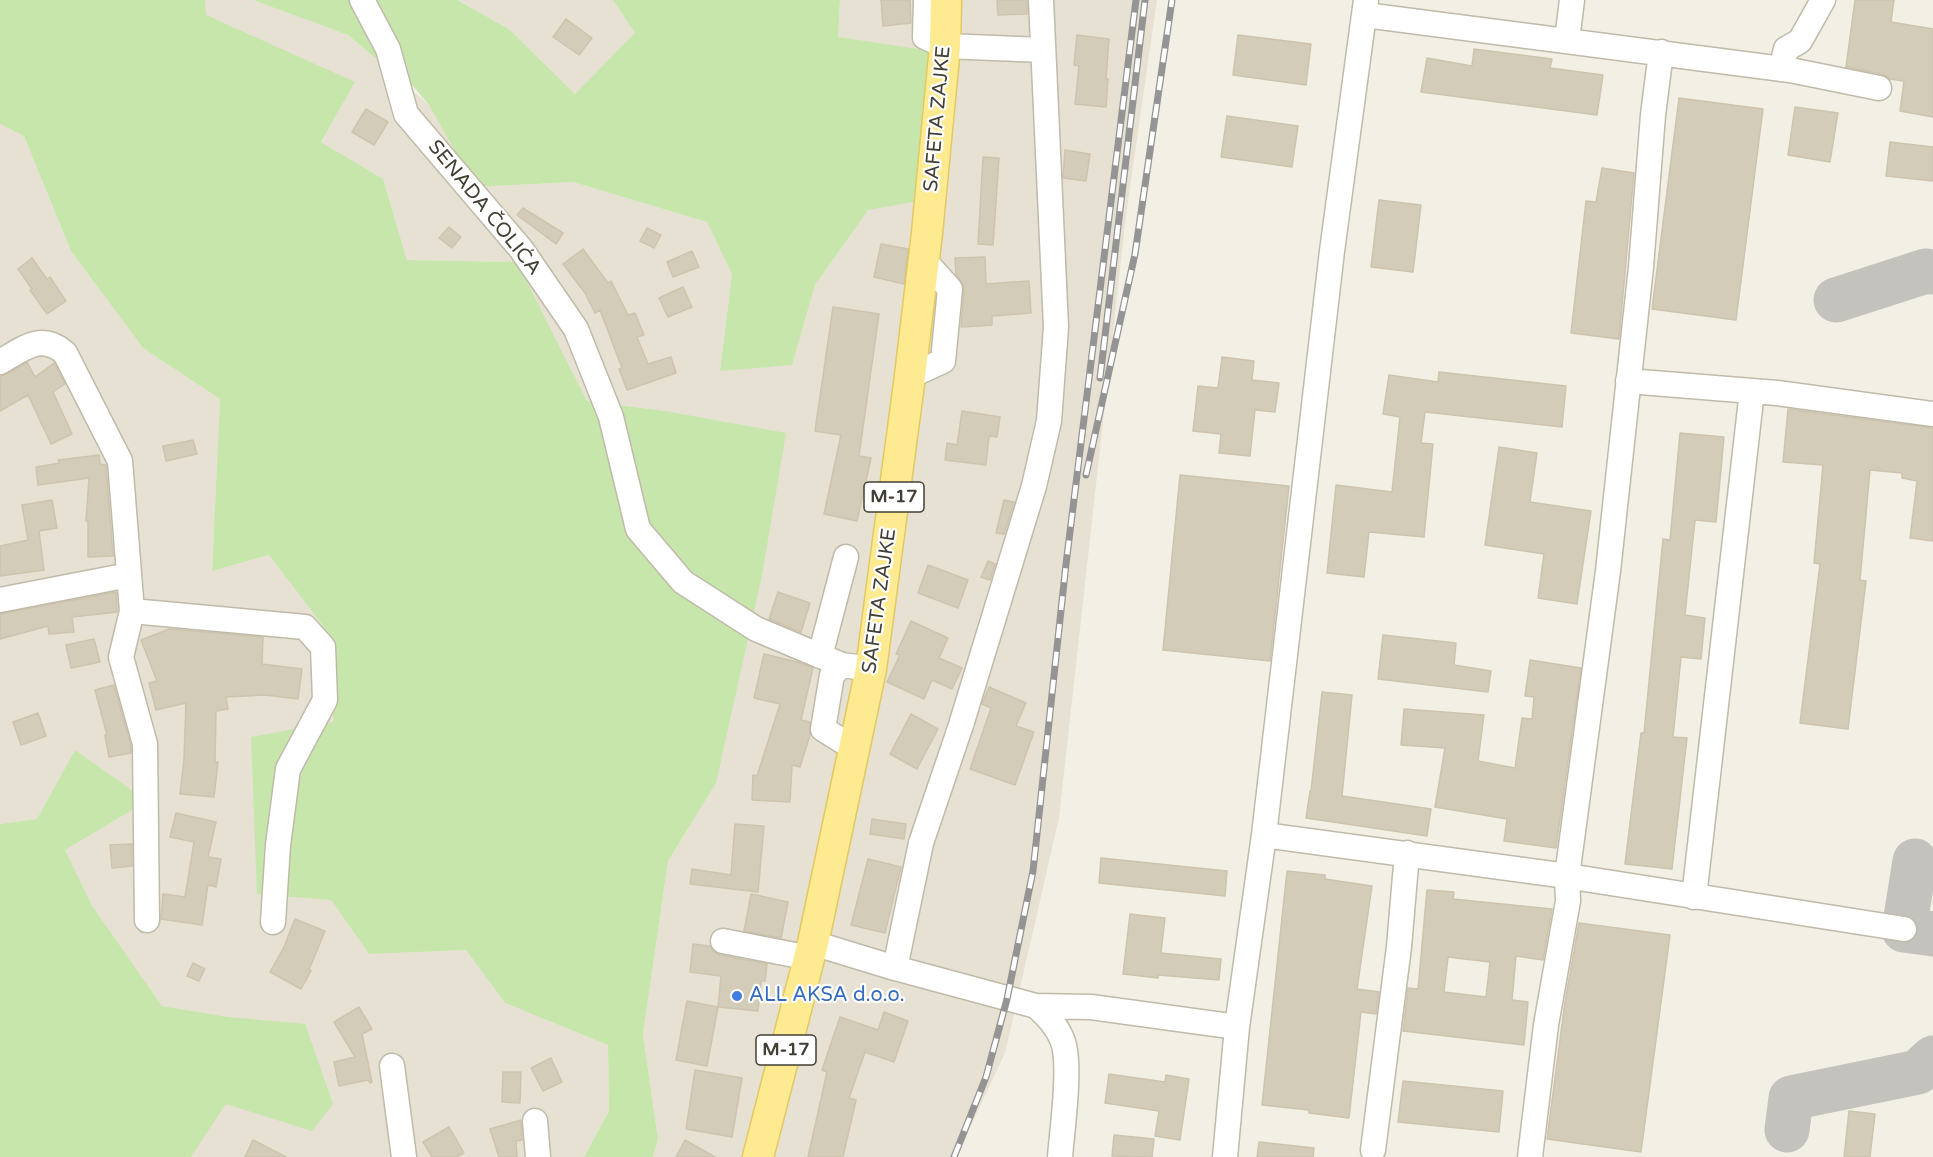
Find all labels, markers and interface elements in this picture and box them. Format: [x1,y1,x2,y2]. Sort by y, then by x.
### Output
street label: SAFETA ZAJKE [920,45,956,193]
street label: SENADA ČOLIĆA [422,136,546,280]
road number: M-17 [864,482,924,512]
street label: SAFETA ZAJKE [858,527,902,675]
place label: ALL AKSA d.o.o. [749,984,905,1008]
marker: ALL AKSA d.o.o. [730,989,744,1003]
road number: M-17 [756,1035,816,1065]

